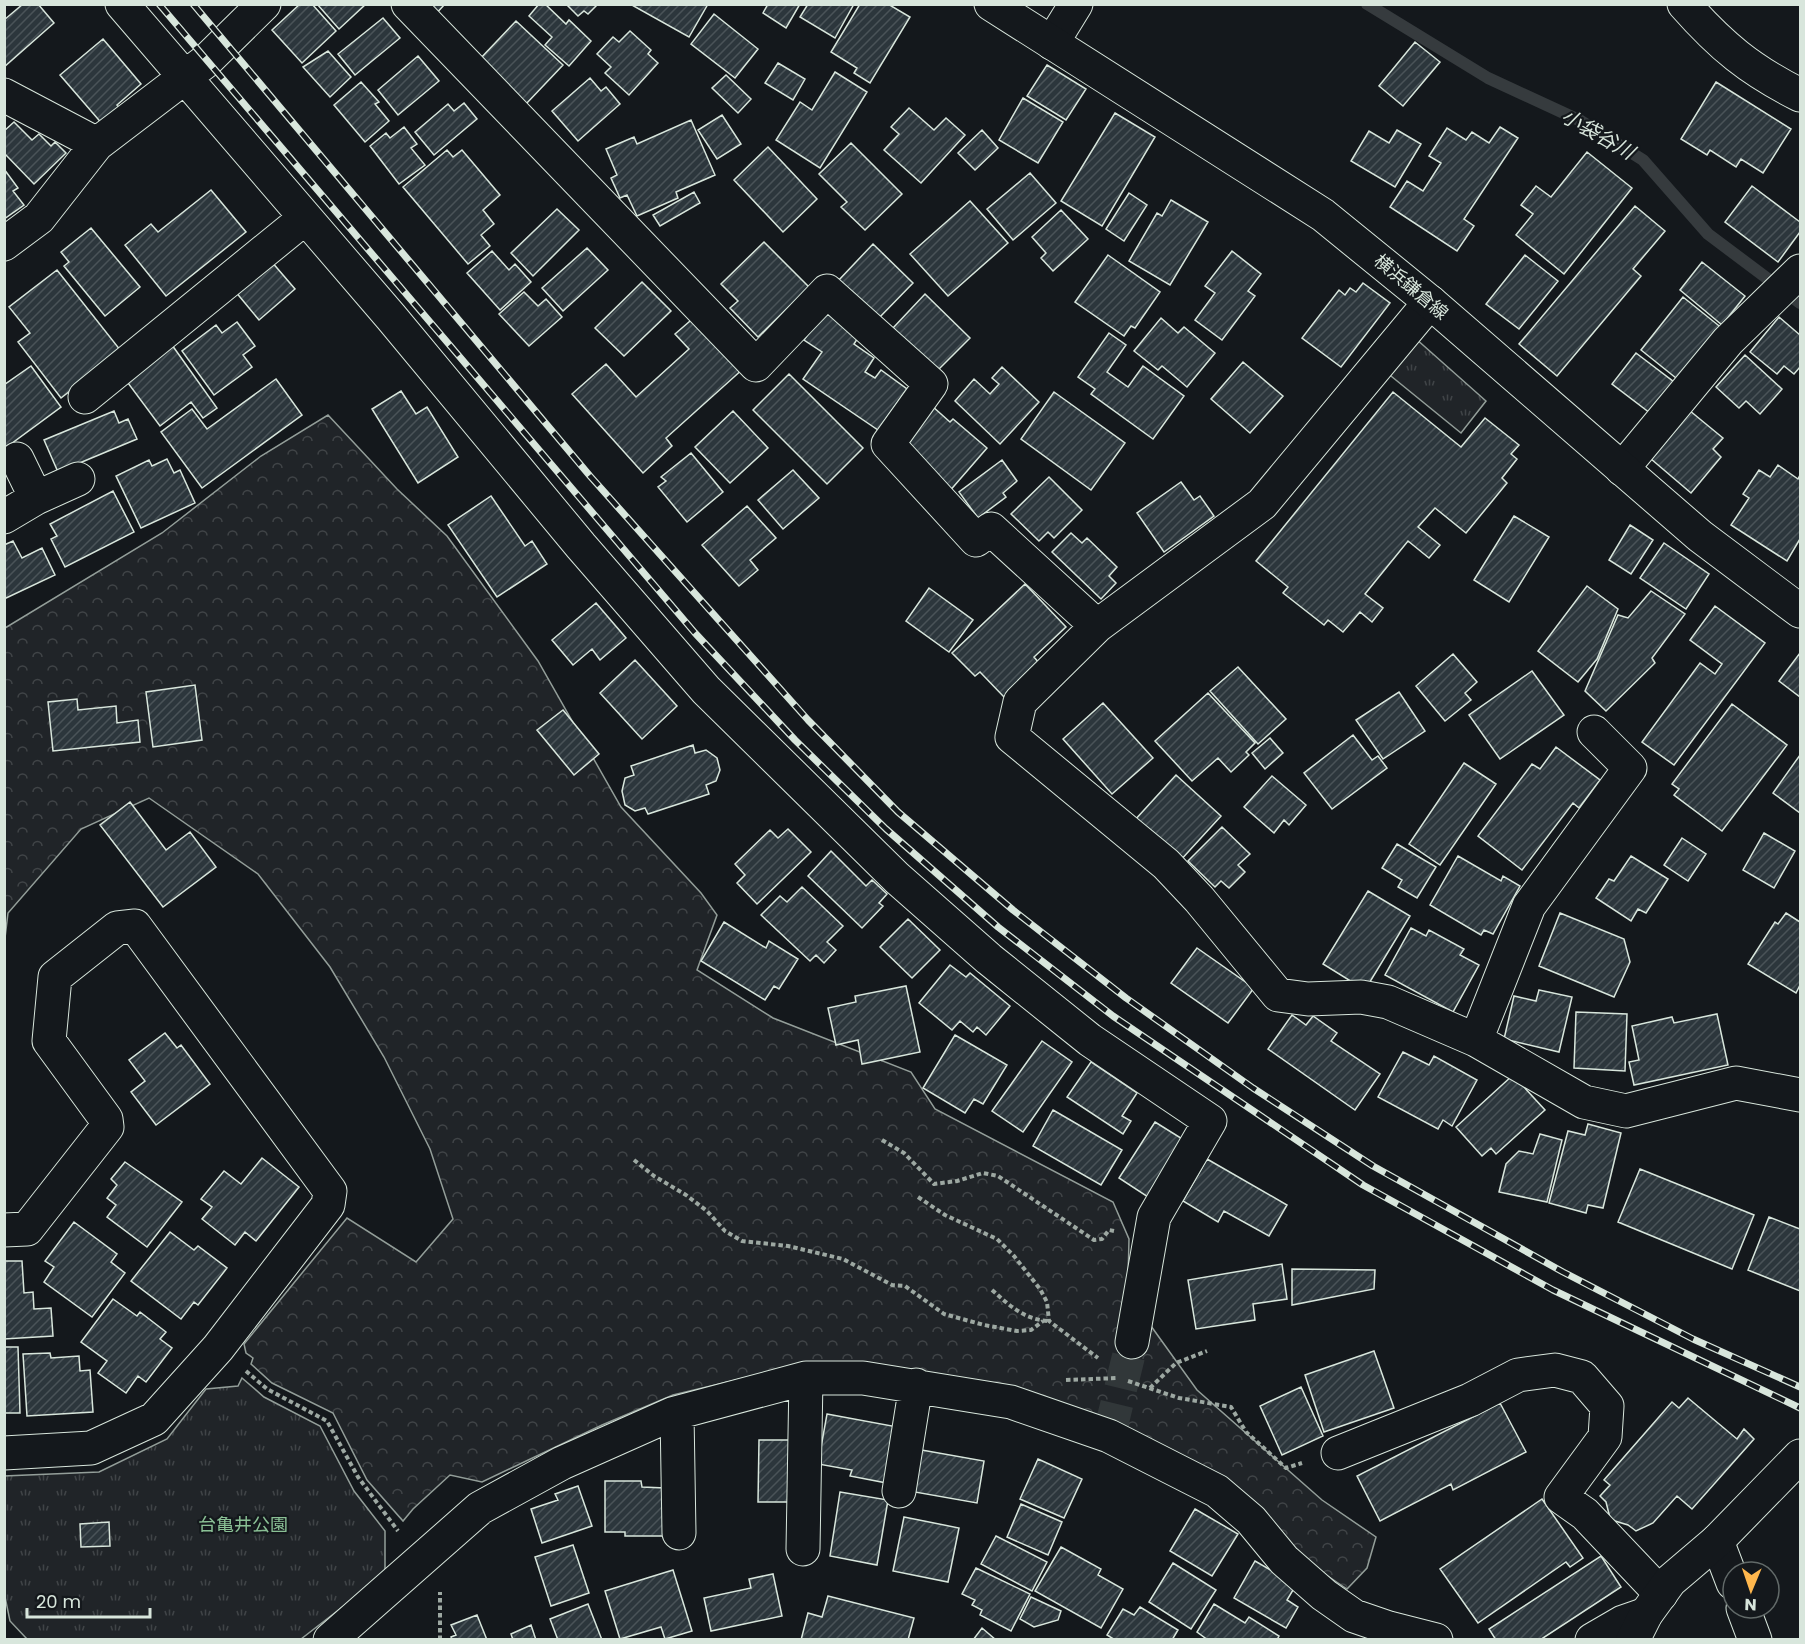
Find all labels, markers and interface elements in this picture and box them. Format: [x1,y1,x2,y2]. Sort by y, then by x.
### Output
water label: 小袋谷川 [1556,102,1641,167]
street label: 横浜鎌倉線 [1369,248,1454,325]
park label: 台亀井公園 [198,1512,288,1537]
north arrow [1721,1560,1781,1620]
scale bar [27,1581,150,1619]
text: 20 m [36,1589,81,1614]
text: N [1744,1593,1757,1616]

